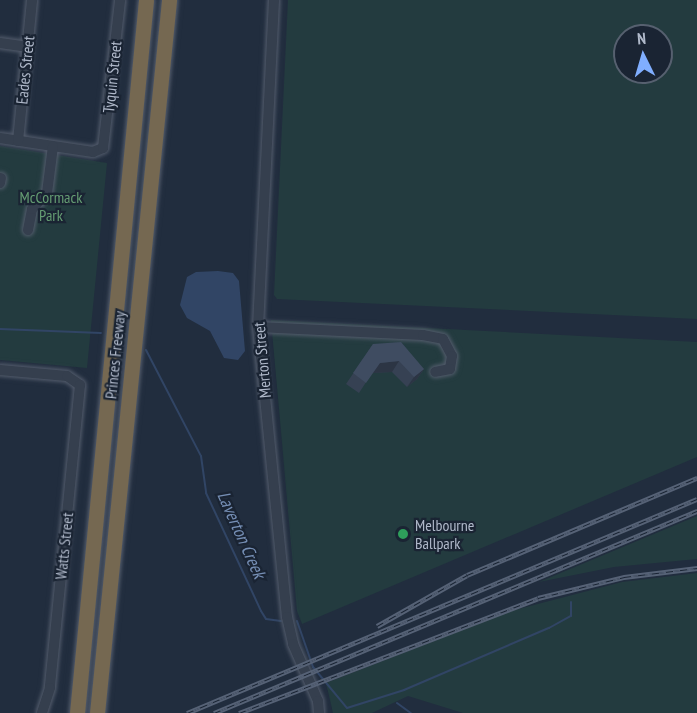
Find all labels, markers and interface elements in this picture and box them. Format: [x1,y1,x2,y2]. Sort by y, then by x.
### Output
north arrow [613,24,673,84]
text: N [636,28,647,48]
street label: Eades Street [12,35,38,105]
street label: Tyquin Street [99,40,125,114]
park label: McCormack Park [20,187,82,225]
street label: Princes Freeway [101,310,129,400]
street label: Merton Street [249,321,275,399]
water label: Laverton Creek [212,488,270,582]
street label: Watts Street [51,512,77,580]
place label: Melbourne Ballpark [415,515,474,553]
marker: Melbourne Ballpark [396,527,410,541]

